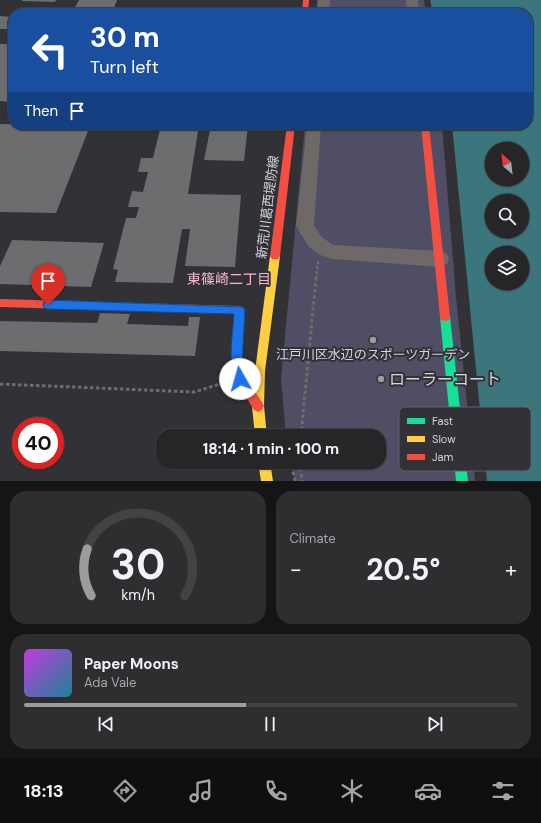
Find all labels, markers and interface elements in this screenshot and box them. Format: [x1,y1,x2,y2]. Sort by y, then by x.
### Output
text: 30 m [90,19,160,56]
icon: left [24,24,76,76]
text: Turn left [90,55,159,79]
icon: arrive [66,100,88,122]
text: Then [24,101,58,121]
north arrow [485,142,529,186]
map controls [485,142,529,290]
street label: 新荒川葛西堤防線 [253,154,282,260]
button: search [485,194,529,238]
button: layers [485,246,529,290]
pin [31,264,65,305]
icon: arrive [37,270,59,292]
district label: 東篠崎二丁目 [187,270,271,288]
marker: 江戸川区水辺のスポーツガーデン [368,335,378,345]
place label: 江戸川区水辺のスポーツガーデン [276,346,470,363]
position arrow [219,358,261,400]
place label: ローラーコート [389,369,501,390]
marker: ローラーコート [376,374,386,384]
legend [399,407,531,471]
text: Fast [432,414,453,428]
speed limit sign: 40 [12,417,64,469]
text: Slow [432,432,456,446]
text: 18:14 · 1 min · 100 m [203,439,339,459]
text: Jam [432,450,453,464]
text: Climate [290,530,336,547]
text: 30 [111,537,165,591]
text: 20.5° [366,550,440,589]
text: − [290,555,302,584]
text: + [505,555,517,584]
text: km/h [121,585,155,603]
text: Paper Moons [84,654,179,674]
text: Ada Vale [84,674,136,691]
icon: previous [95,713,117,735]
icon: pause [259,713,281,735]
icon: next [424,713,446,735]
icon: directions [111,777,139,805]
icon: music [187,777,215,805]
icon: phone [262,777,290,805]
icon: climate [338,777,366,805]
icon: car [414,777,442,805]
icon: filters [489,777,517,805]
text: 18:13 [24,779,64,803]

